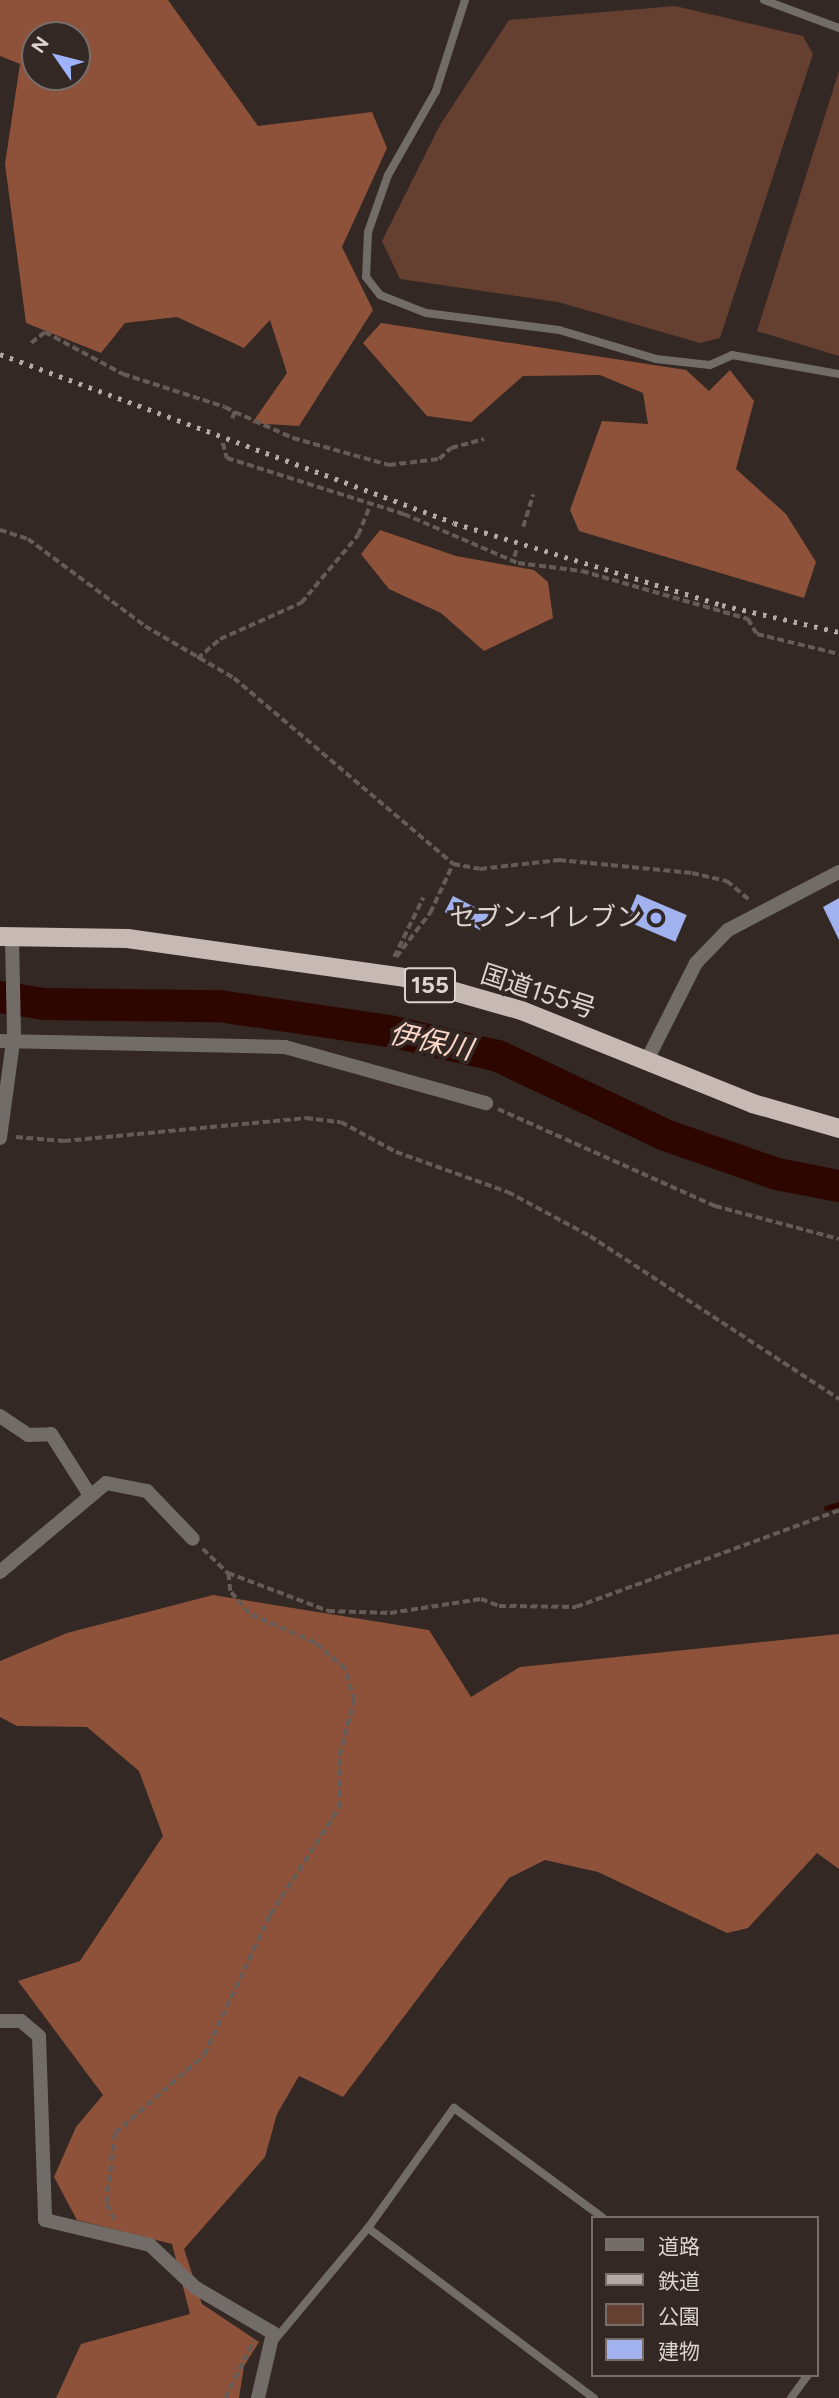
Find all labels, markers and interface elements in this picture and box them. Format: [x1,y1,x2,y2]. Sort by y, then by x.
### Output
north arrow [21,21,91,91]
text: N [26,32,54,57]
place label: セブン-イレブン [449,902,642,934]
marker: セブン-イレブン [648,910,664,926]
street label: 国道155号 [477,959,599,1025]
road number: 155 [404,965,456,1006]
water label: 伊保川 [386,1016,476,1066]
legend [590,2216,818,2377]
text: 道路 [658,2234,700,2259]
text: 鉄道 [658,2269,700,2294]
text: 公園 [658,2304,700,2329]
text: 建物 [658,2339,700,2364]

